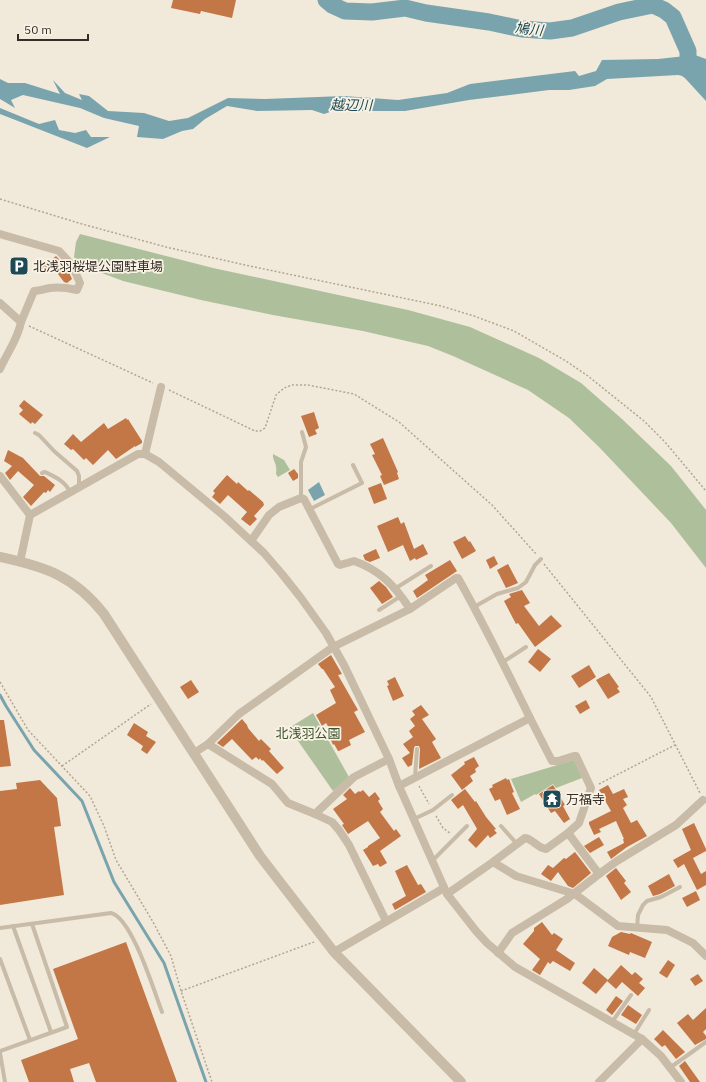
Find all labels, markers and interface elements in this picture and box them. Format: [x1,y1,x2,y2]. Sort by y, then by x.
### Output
scale bar [18,16,88,42]
water label: 鳩川 [514,19,546,40]
text: 50 m [24,22,52,37]
water label: 越辺川 [330,96,374,114]
parking icon: 北浅羽桜堤公園駐車場 [8,255,30,277]
place label: 北浅羽桜堤公園駐車場 [33,258,163,275]
park label: 北浅羽公園 [275,725,341,742]
temple icon: 万福寺 [541,788,563,810]
place label: 万福寺 [566,791,605,808]

